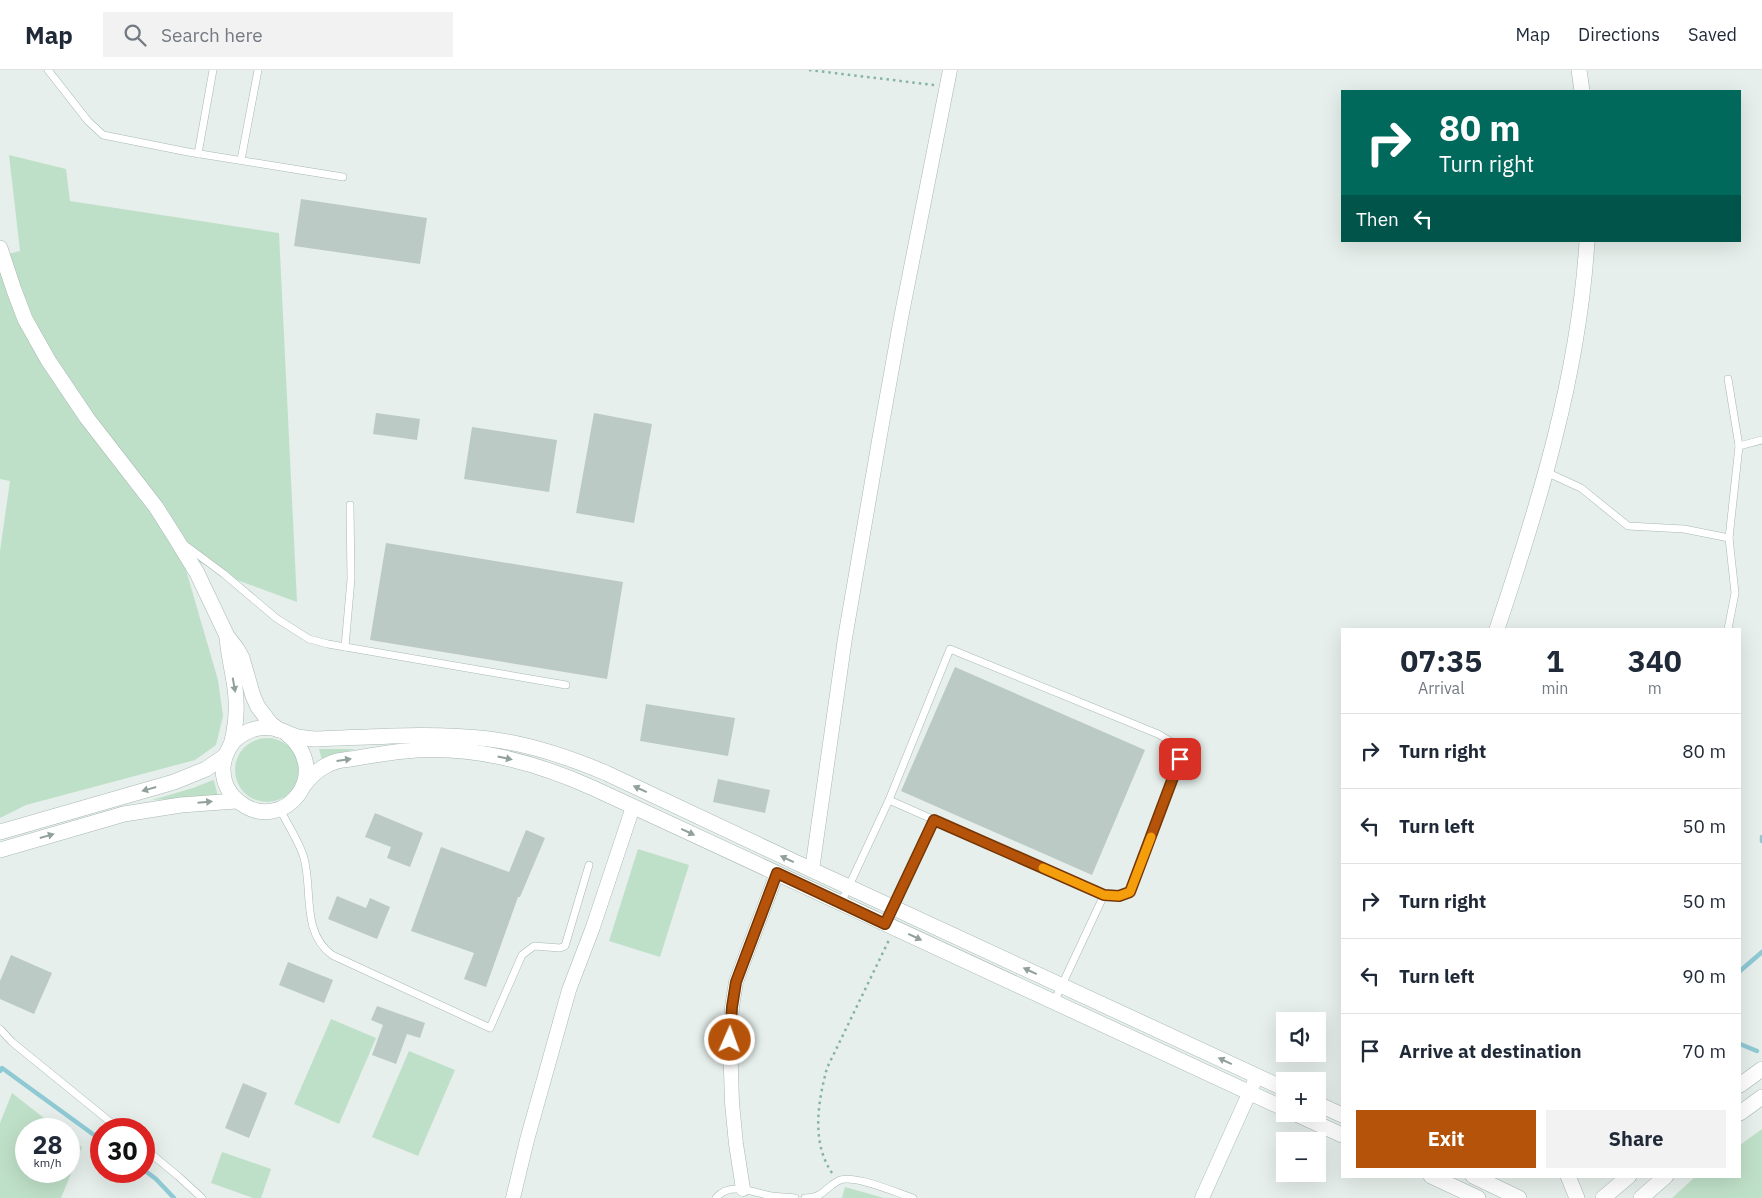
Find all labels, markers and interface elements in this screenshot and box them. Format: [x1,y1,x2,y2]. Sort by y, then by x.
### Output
search box [103,12,453,57]
text: Map [25,19,73,51]
icon: search [121,21,149,49]
text: Search here [161,23,263,47]
text: Map [1515,23,1550,46]
text: Directions [1578,23,1660,46]
text: Saved [1688,23,1737,46]
text: 80 m [1439,105,1521,151]
icon: right [1356,110,1421,175]
text: Turn right [1439,149,1534,178]
icon: left [1409,205,1437,233]
text: Then [1356,207,1399,231]
text: 07:35 [1400,641,1482,680]
text: 1 [1546,641,1564,680]
text: 340 [1628,641,1682,680]
one-way arrow [230,677,238,692]
text: Arrival [1418,678,1465,698]
text: min [1541,678,1568,698]
text: m [1648,678,1662,698]
icon: right [1356,737,1384,765]
pin [1159,738,1201,780]
text: Turn right [1399,739,1486,763]
text: 80 m [1682,739,1726,763]
icon: arrive [1166,745,1194,773]
one-way arrow [498,755,514,763]
one-way arrow [337,756,353,764]
one-way arrow [141,785,156,793]
one-way arrow [633,785,647,793]
one-way arrow [198,798,214,806]
icon: left [1356,812,1384,840]
text: Turn left [1399,814,1475,838]
text: 50 m [1682,814,1726,838]
one-way arrow [681,828,695,836]
one-way arrow [39,832,54,840]
one-way arrow [780,854,794,862]
icon: right [1356,887,1384,915]
text: Turn right [1399,889,1486,913]
text: 50 m [1682,889,1726,913]
one-way arrow [908,934,922,942]
icon: left [1356,962,1384,990]
text: Turn left [1399,964,1475,988]
text: 90 m [1682,964,1726,988]
one-way arrow [1023,966,1037,974]
map controls [1276,1012,1326,1182]
button: sound [1276,1012,1326,1062]
position arrow [703,1013,755,1065]
icon: arrive [1356,1037,1384,1065]
text: Arrive at destination [1399,1039,1582,1063]
text: 70 m [1682,1039,1726,1063]
one-way arrow [1218,1057,1232,1065]
button: + [1276,1072,1326,1122]
button: Exit [1356,1110,1536,1168]
button: Share [1546,1110,1726,1168]
speed limit sign: 30 [90,1118,155,1183]
text: 28 [32,1128,63,1161]
button: − [1276,1132,1326,1182]
text: km/h [33,1155,62,1170]

